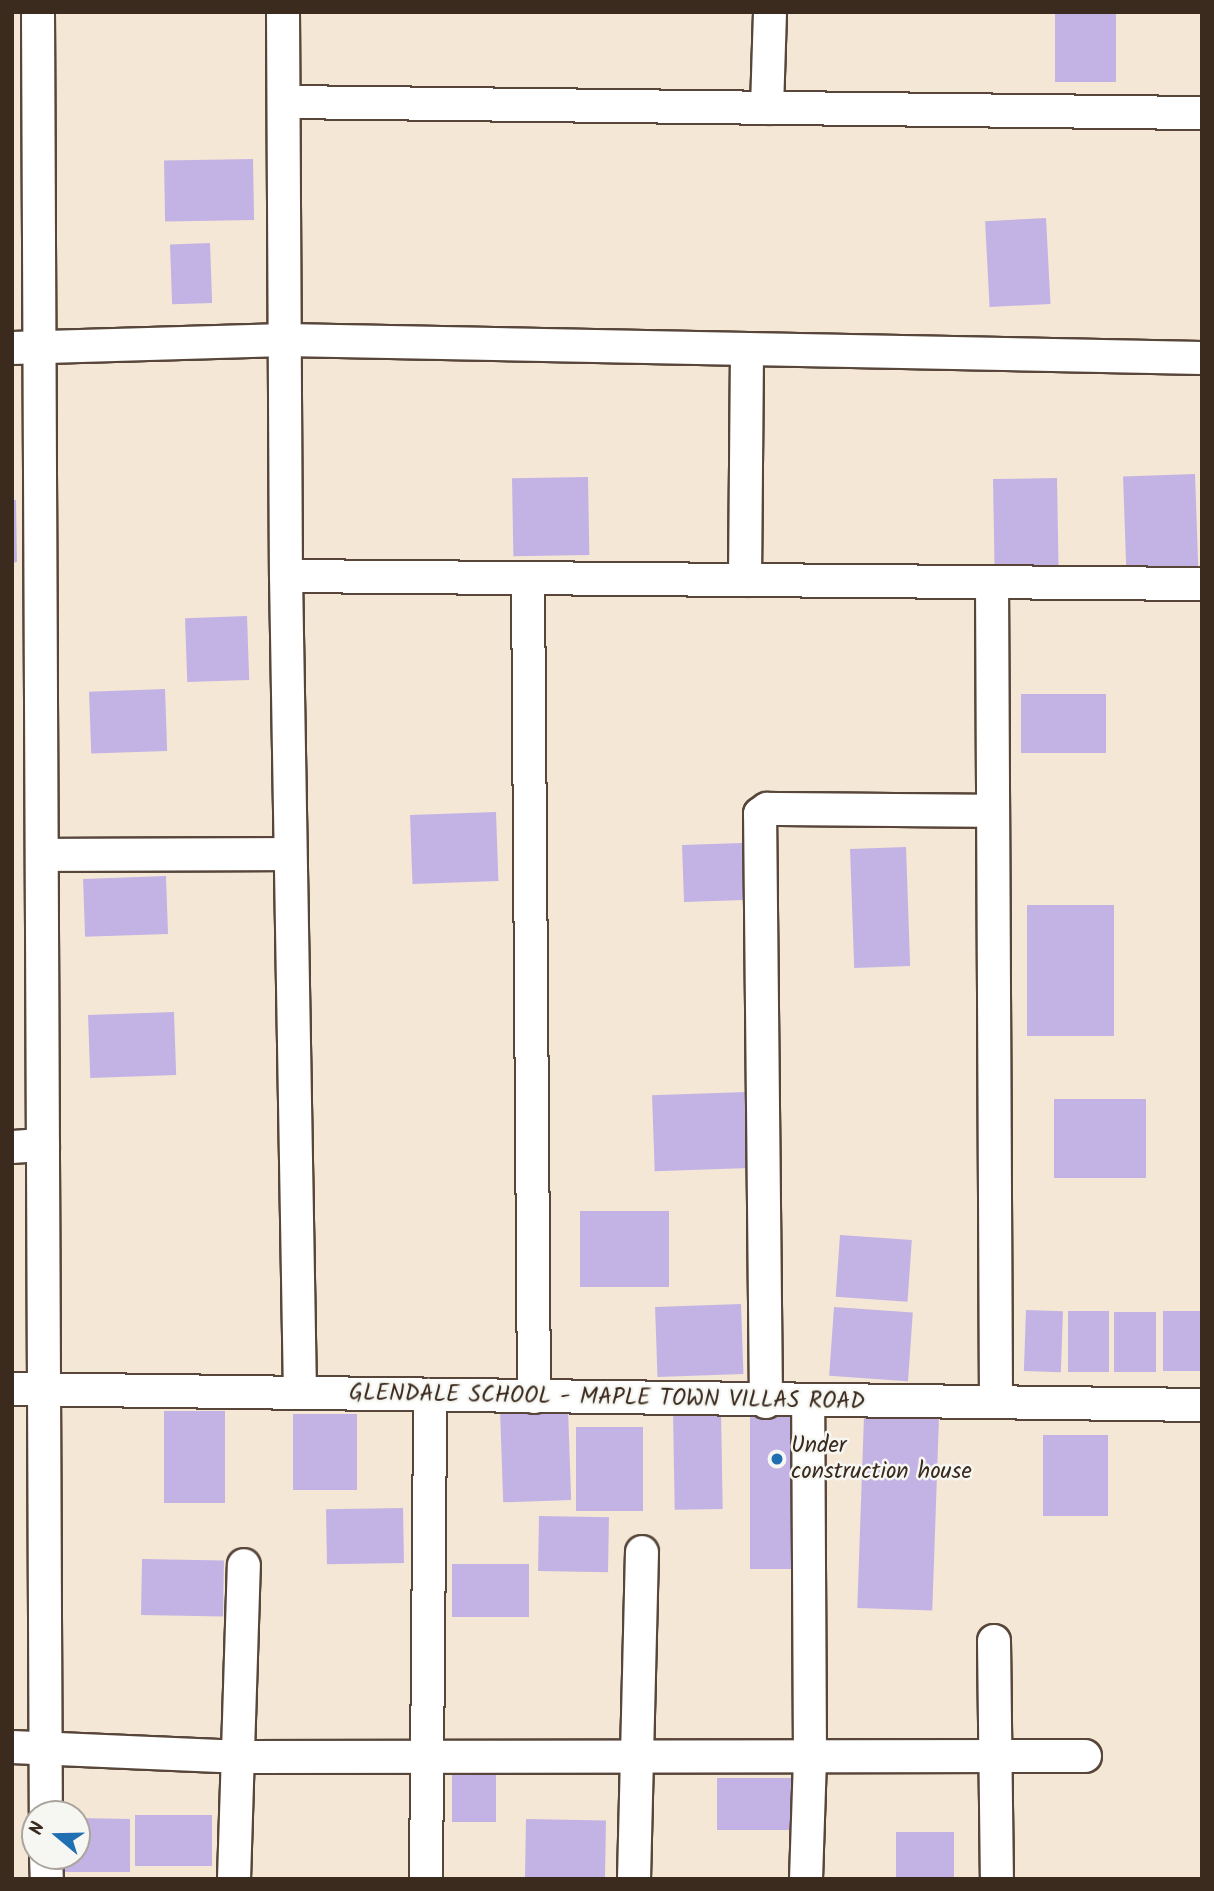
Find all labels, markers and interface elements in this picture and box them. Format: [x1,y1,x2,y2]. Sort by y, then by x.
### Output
street label: GLENDALE SCHOOL - MAPLE TOWN VILLAS ROAD [349,1380,865,1416]
place label: Under construction house [791,1432,972,1486]
marker: Under construction house [769,1451,785,1467]
north arrow [21,1800,91,1870]
text: N [22,1818,54,1839]

